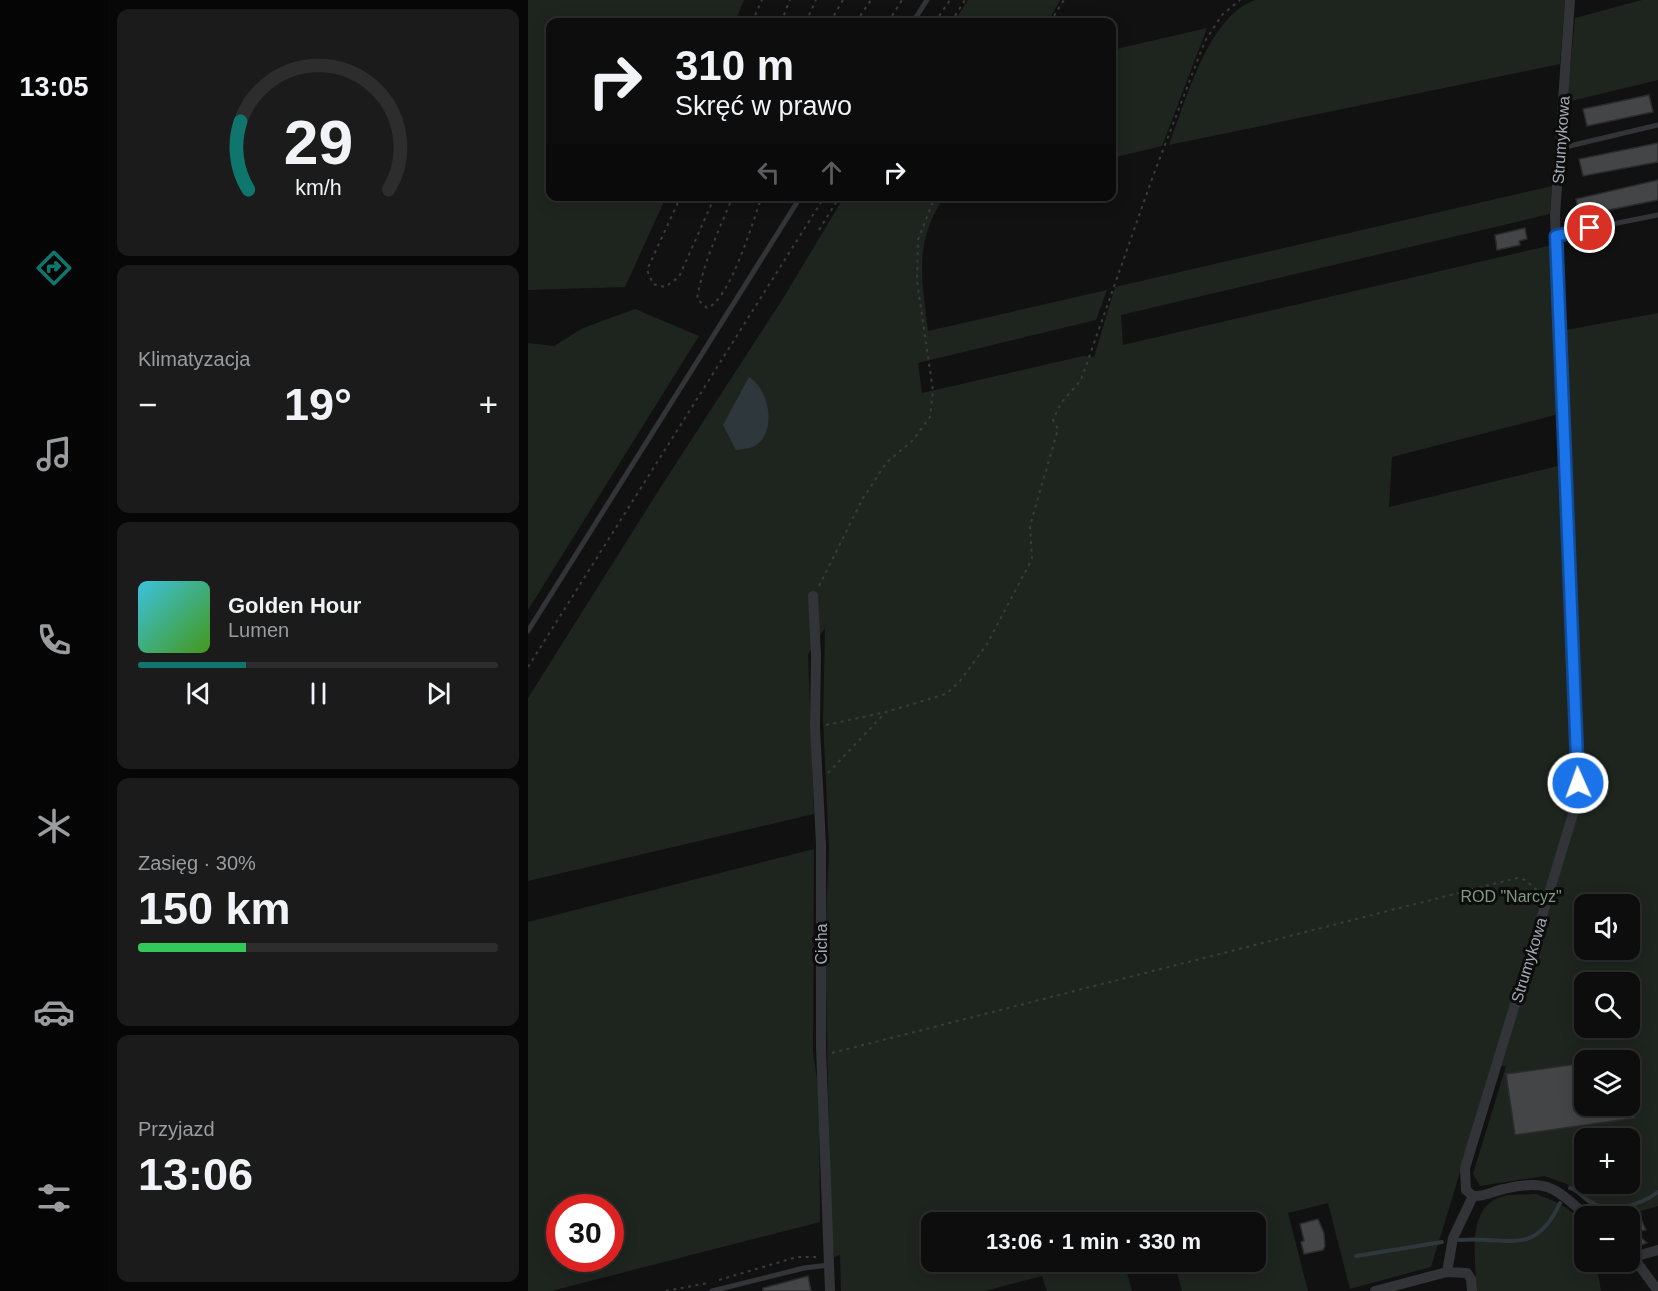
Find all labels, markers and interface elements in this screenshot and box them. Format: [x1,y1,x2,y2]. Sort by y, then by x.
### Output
icon: right [576,42,654,120]
text: 310 m [675,42,794,89]
text: 13:05 [19,72,89,102]
text: Skręć w prawo [675,91,852,121]
street label: Strumykowa [1549,95,1573,185]
text: 29 [283,108,353,177]
icon: left [752,156,785,189]
icon: ahead [815,156,848,189]
icon: right [878,156,911,189]
text: km/h [295,176,341,200]
pin [1564,202,1615,253]
icon: arrive [1573,211,1606,244]
icon: directions [33,247,75,289]
text: Klimatyzacja [138,348,250,370]
text: 19° [284,379,352,430]
text: − [138,386,157,423]
text: + [479,386,498,423]
icon: music [33,433,75,475]
text: Golden Hour [228,593,361,618]
icon: phone [33,619,75,661]
text: Lumen [228,619,289,641]
icon: previous [182,677,215,710]
icon: pause [302,677,335,710]
icon: next [422,677,455,710]
position arrow [1546,751,1610,815]
icon: climate [33,805,75,847]
text: Zasięg · 30% [138,852,256,874]
text: 150 km [138,883,291,934]
park label: ROD "Narcyz" [1460,888,1562,905]
map controls [1574,894,1640,1272]
button: sound [1574,894,1640,960]
street label: Strumykowa [1508,915,1550,1005]
street label: Cicha [813,923,830,964]
button: search [1574,972,1640,1038]
icon: car [33,991,75,1033]
button: layers [1574,1050,1640,1116]
text: Przyjazd [138,1118,215,1140]
button: + [1574,1128,1640,1194]
text: 13:06 [138,1149,253,1200]
icon: filters [33,1177,75,1219]
speed limit sign: 30 [546,1194,624,1272]
button: − [1574,1206,1640,1272]
text: 13:06 · 1 min · 330 m [986,1229,1201,1254]

